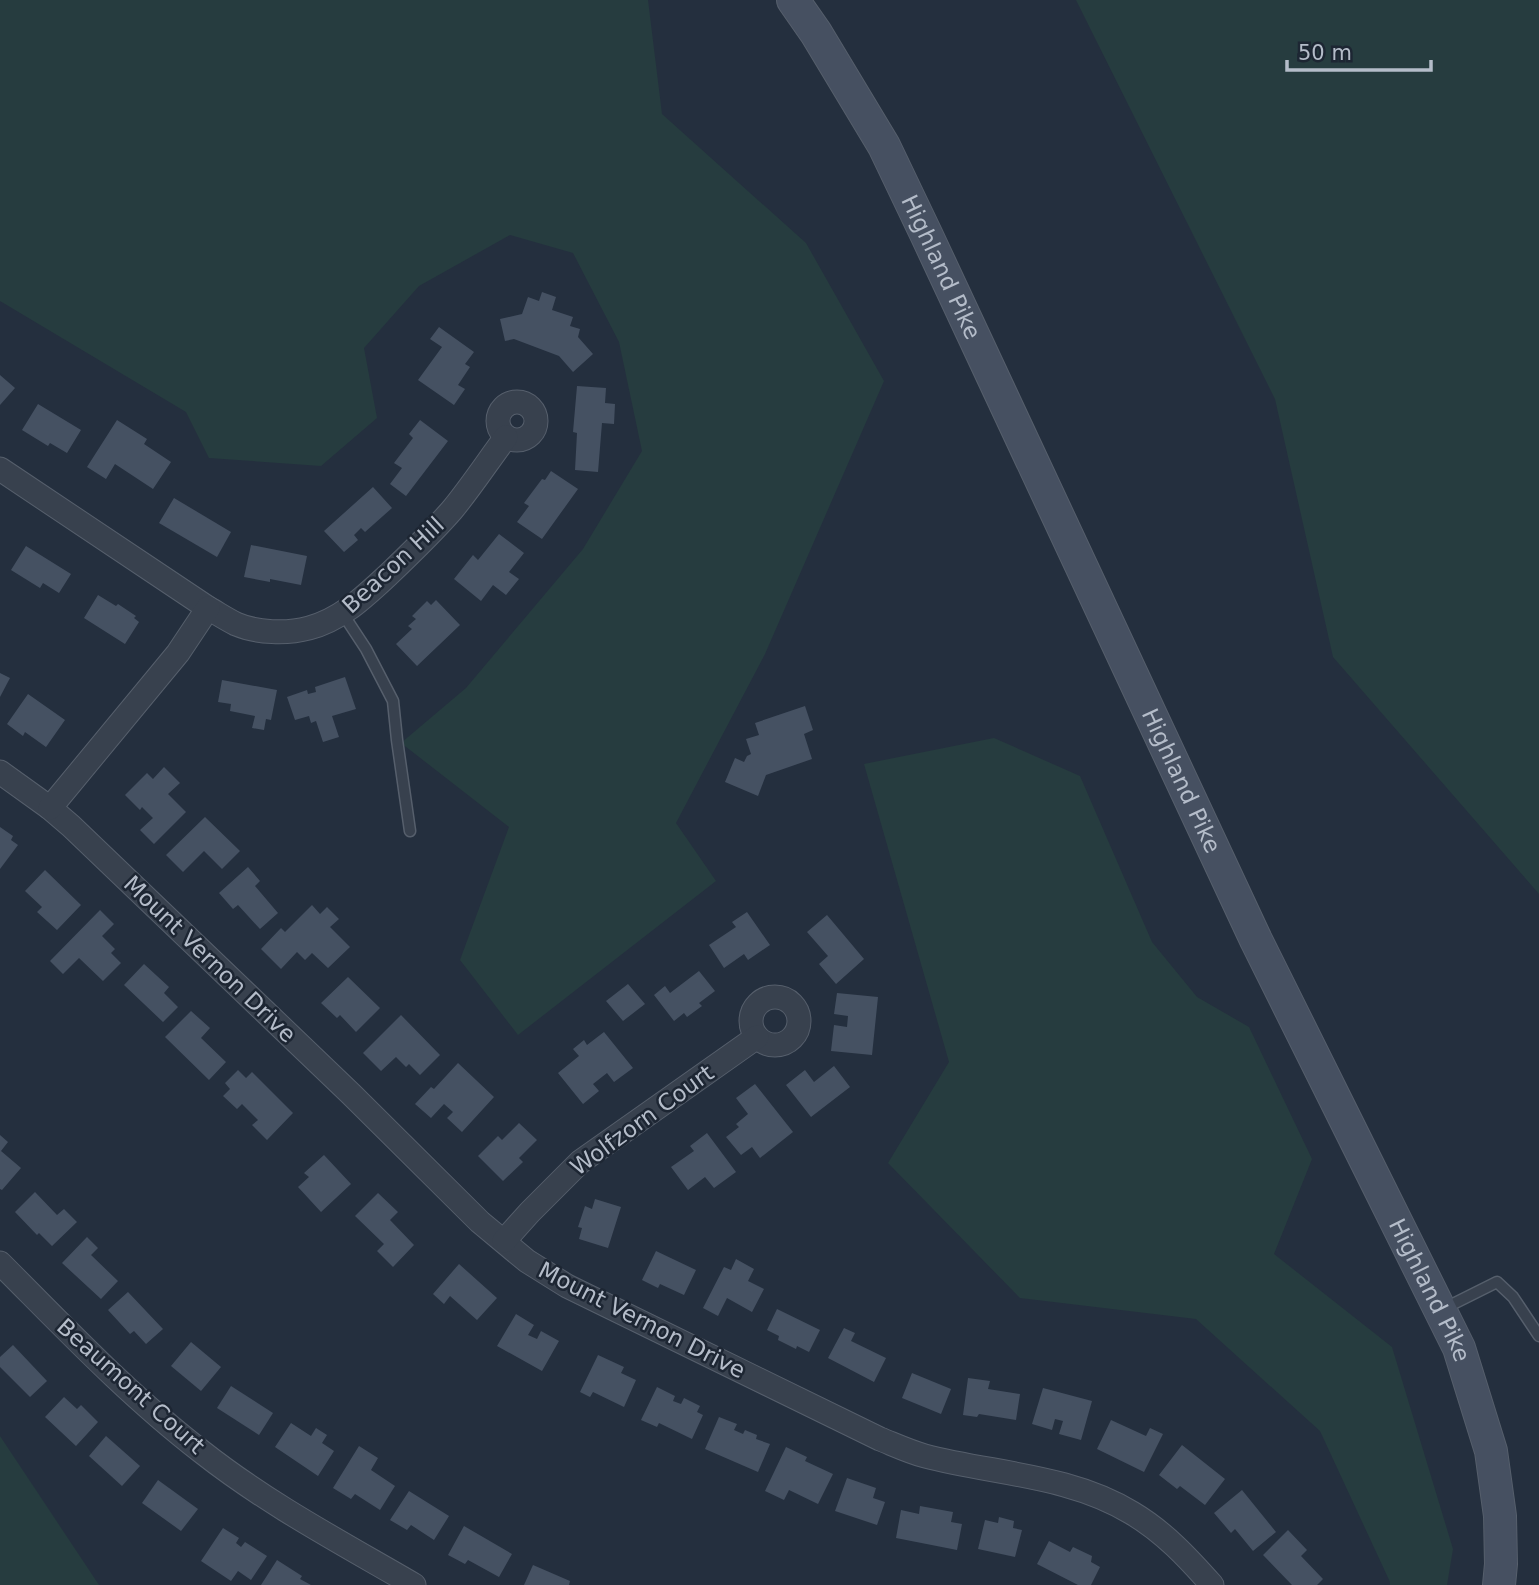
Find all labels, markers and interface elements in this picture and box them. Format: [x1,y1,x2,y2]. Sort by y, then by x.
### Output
scale bar [1287,28,1430,72]
text: 50 m [1298,41,1352,65]
street label: Highland Pike [896,191,986,343]
street label: Beacon Hill [337,511,449,619]
street label: Highland Pike [1137,704,1226,857]
street label: Mount Vernon Drive [119,870,301,1048]
street label: Wolfzorn Court [565,1059,719,1181]
street label: Highland Pike [1384,1214,1475,1365]
street label: Mount Vernon Drive [534,1257,750,1383]
street label: Beaumont Court [52,1313,210,1459]

